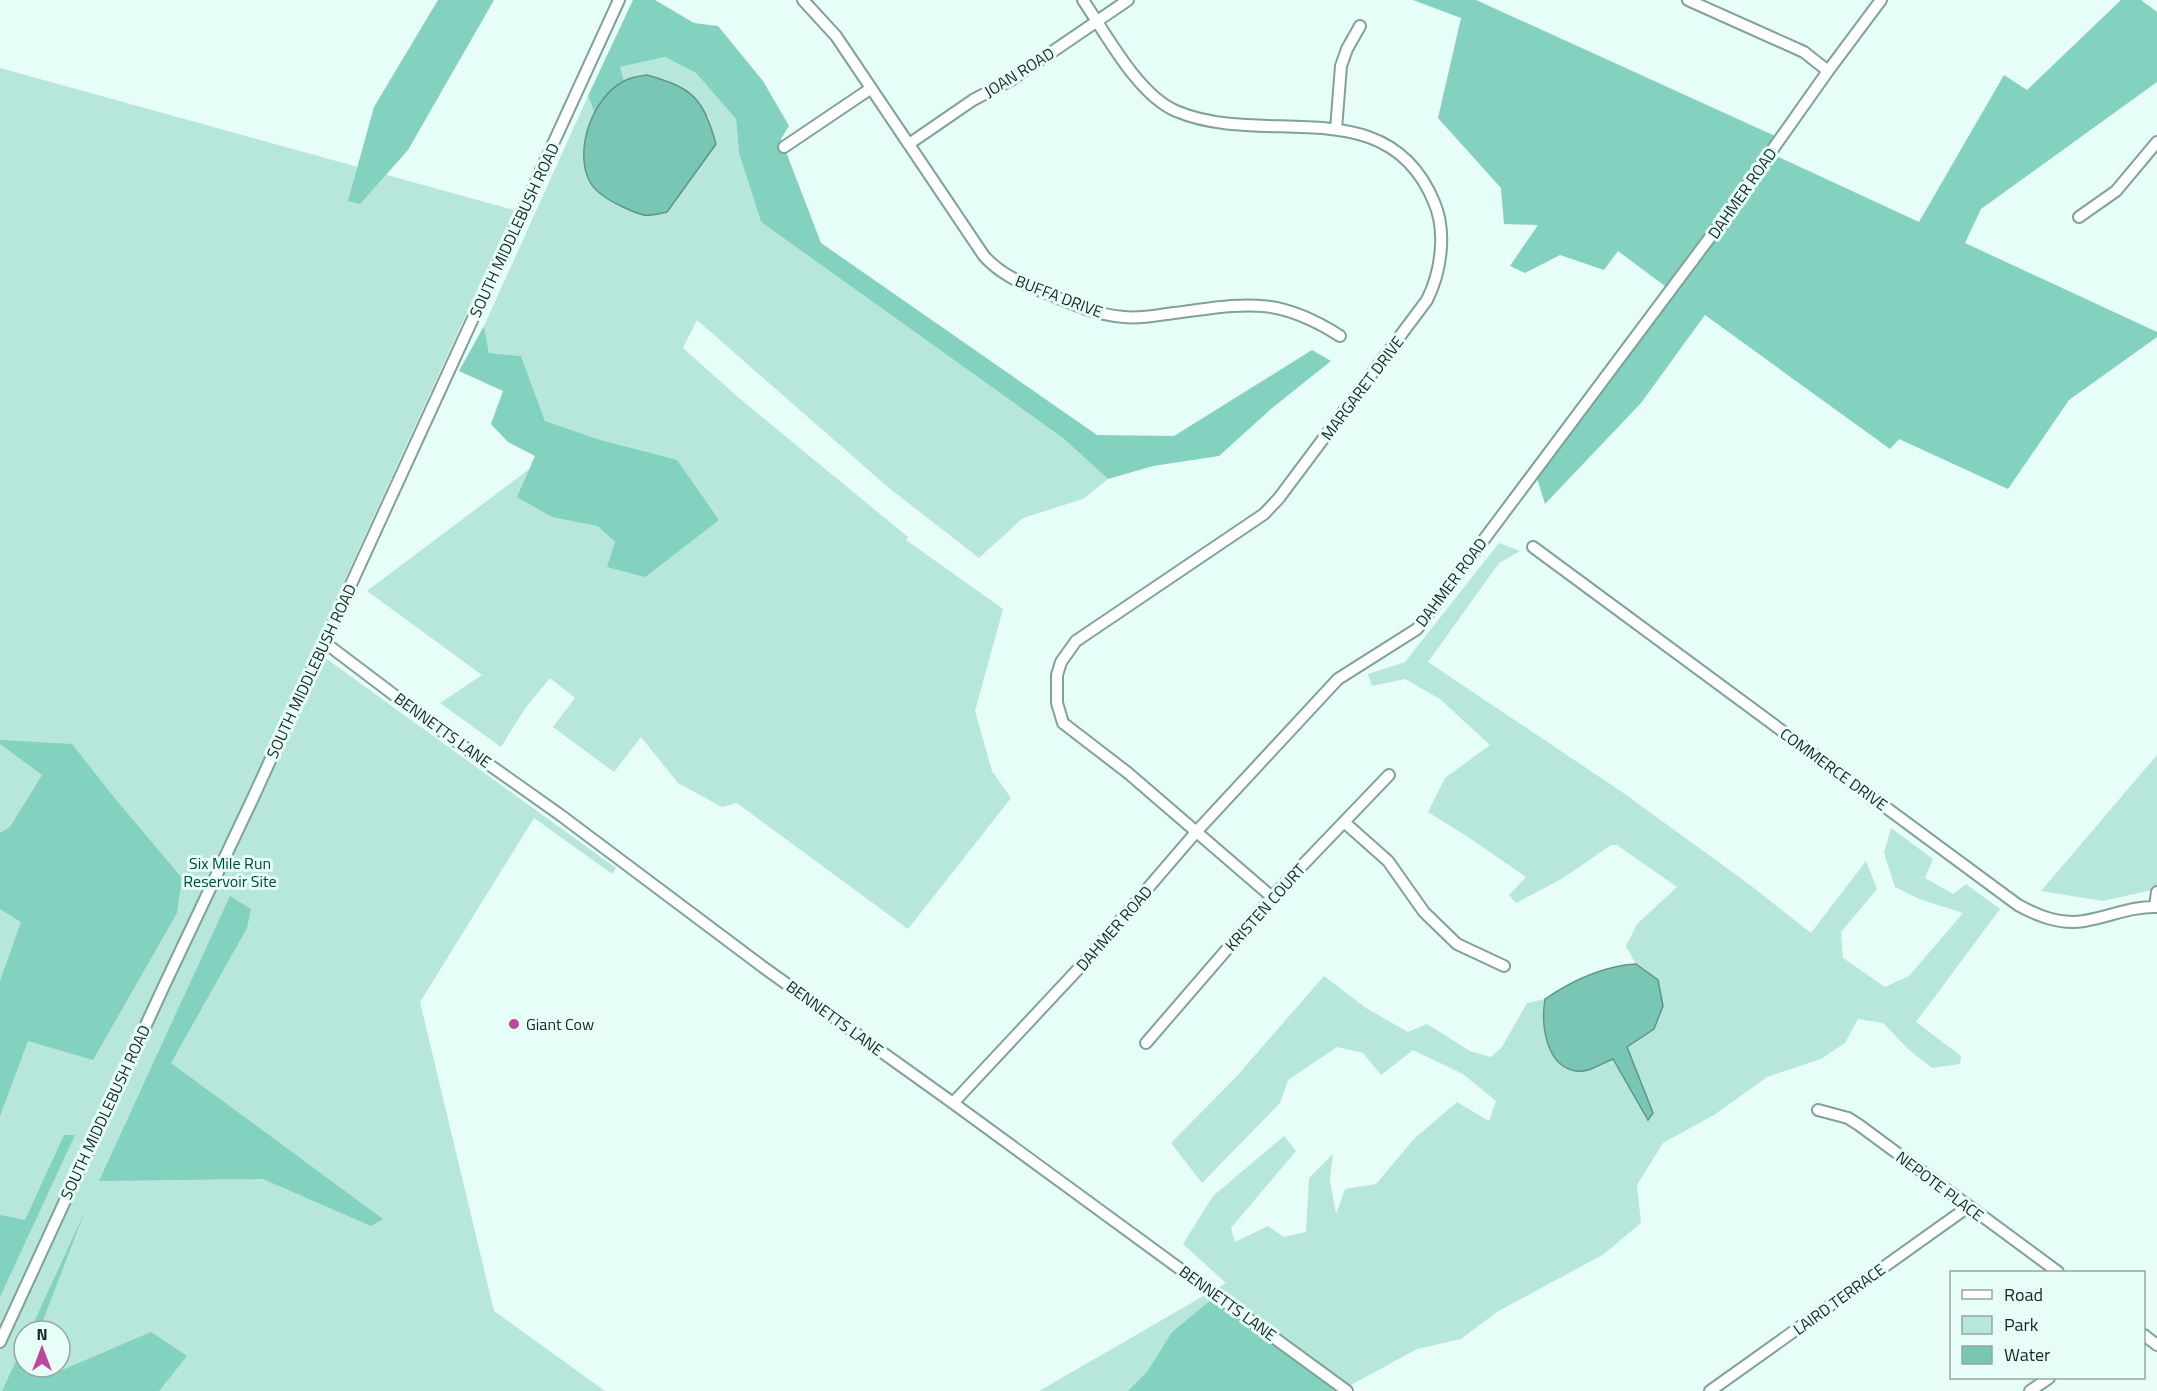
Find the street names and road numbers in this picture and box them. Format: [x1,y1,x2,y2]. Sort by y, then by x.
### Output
street label: JOAN ROAD [979,41,1059,103]
street label: SOUTH MIDDLEBUSH ROAD [463,139,565,321]
street label: DAHMER ROAD [1702,143,1782,243]
street label: BUFFA DRIVE [1012,268,1106,324]
street label: MARGARET DRIVE [1315,331,1409,445]
street label: DAHMER ROAD [1409,532,1493,632]
street label: SOUTH MIDDLEBUSH ROAD [260,580,362,762]
street label: BENNETTS LANE [389,686,497,774]
street label: COMMERCE DRIVE [1775,722,1893,816]
street label: KRISTEN COURT [1219,857,1311,956]
street label: DAHMER ROAD [1070,880,1158,976]
street label: BENNETTS LANE [781,974,889,1062]
street label: SOUTH MIDDLEBUSH ROAD [54,1021,156,1203]
street label: NEPOTE PLACE [1891,1145,1989,1227]
street label: LAIRD TERRACE [1788,1257,1890,1341]
street label: BENNETTS LANE [1174,1259,1282,1347]

